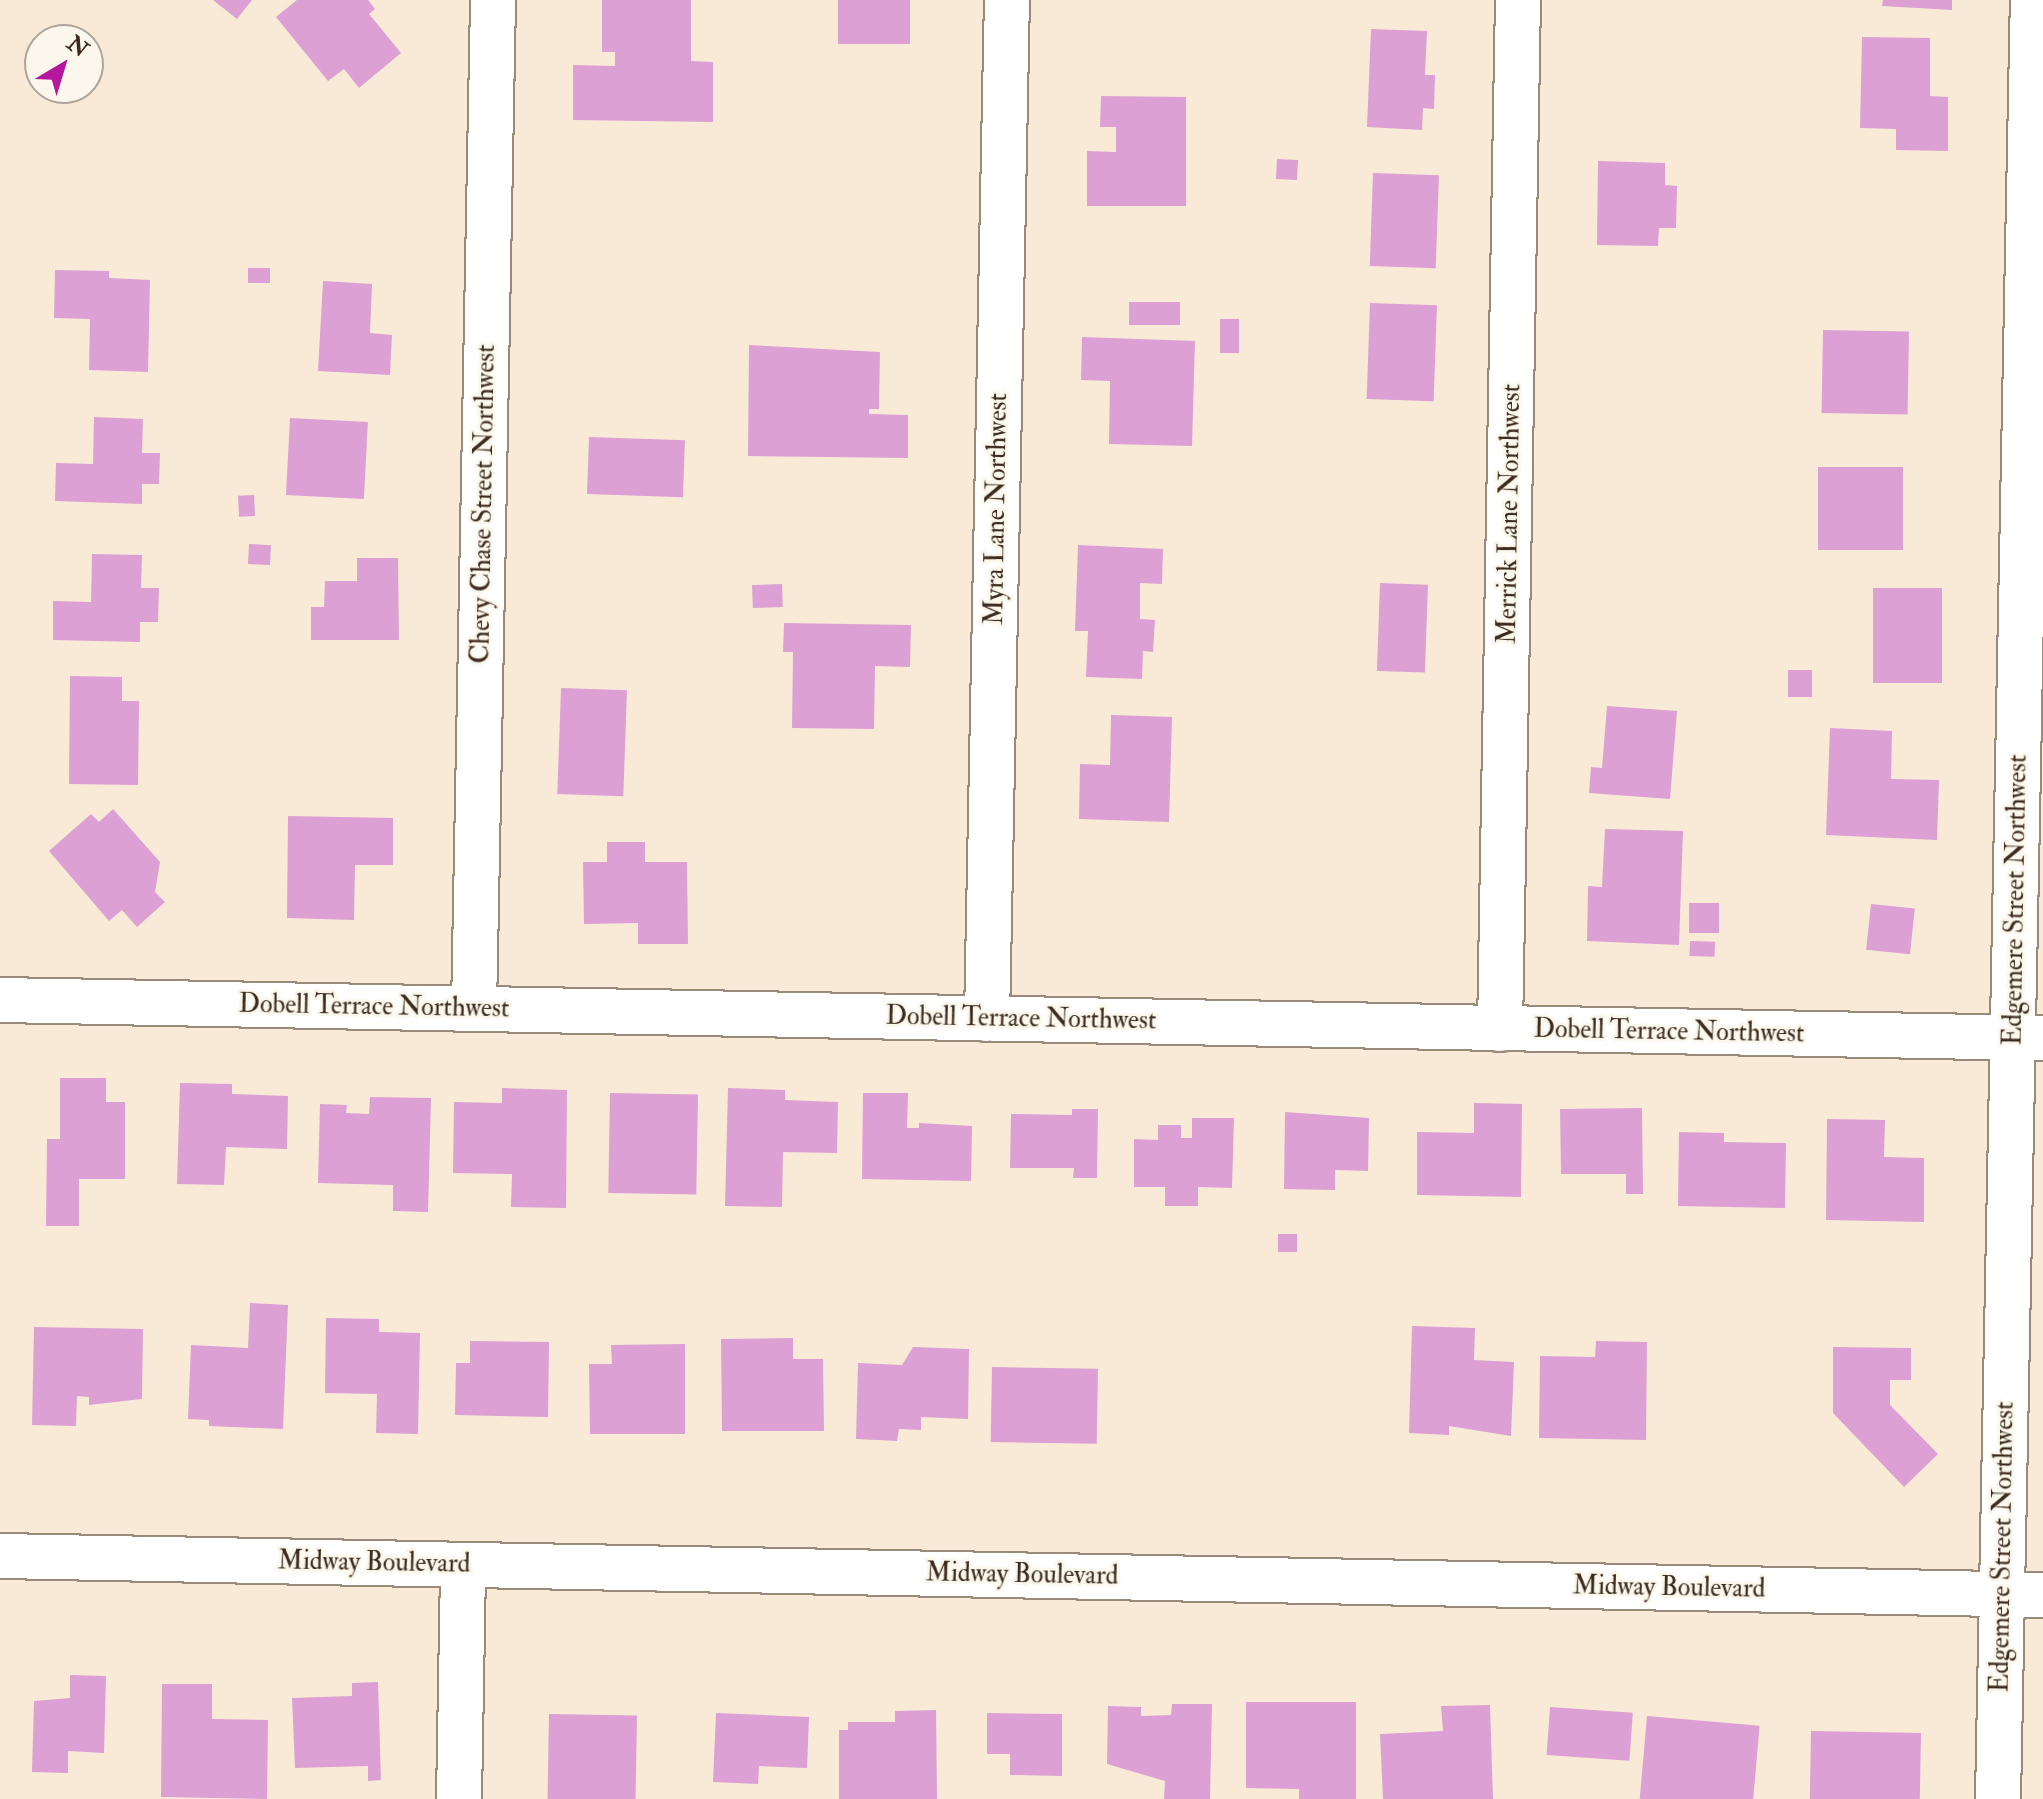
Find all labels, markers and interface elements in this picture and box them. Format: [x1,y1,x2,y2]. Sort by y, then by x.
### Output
north arrow [24,24,104,104]
text: N [61,30,94,64]
street label: Chevy Chase Street Northwest [466,344,502,664]
street label: Merrick Lane Northwest [1492,384,1528,644]
street label: Myra Lane Northwest [979,393,1015,625]
street label: Edgemere Street Northwest [1998,754,2034,1046]
street label: Dobell Terrace Northwest [238,989,510,1025]
street label: Dobell Terrace Northwest [885,1001,1157,1037]
street label: Dobell Terrace Northwest [1533,1014,1805,1050]
street label: Edgemere Street Northwest [1985,1401,2021,1693]
street label: Midway Boulevard [278,1546,470,1580]
street label: Midway Boulevard [926,1558,1118,1592]
street label: Midway Boulevard [1573,1571,1765,1605]

